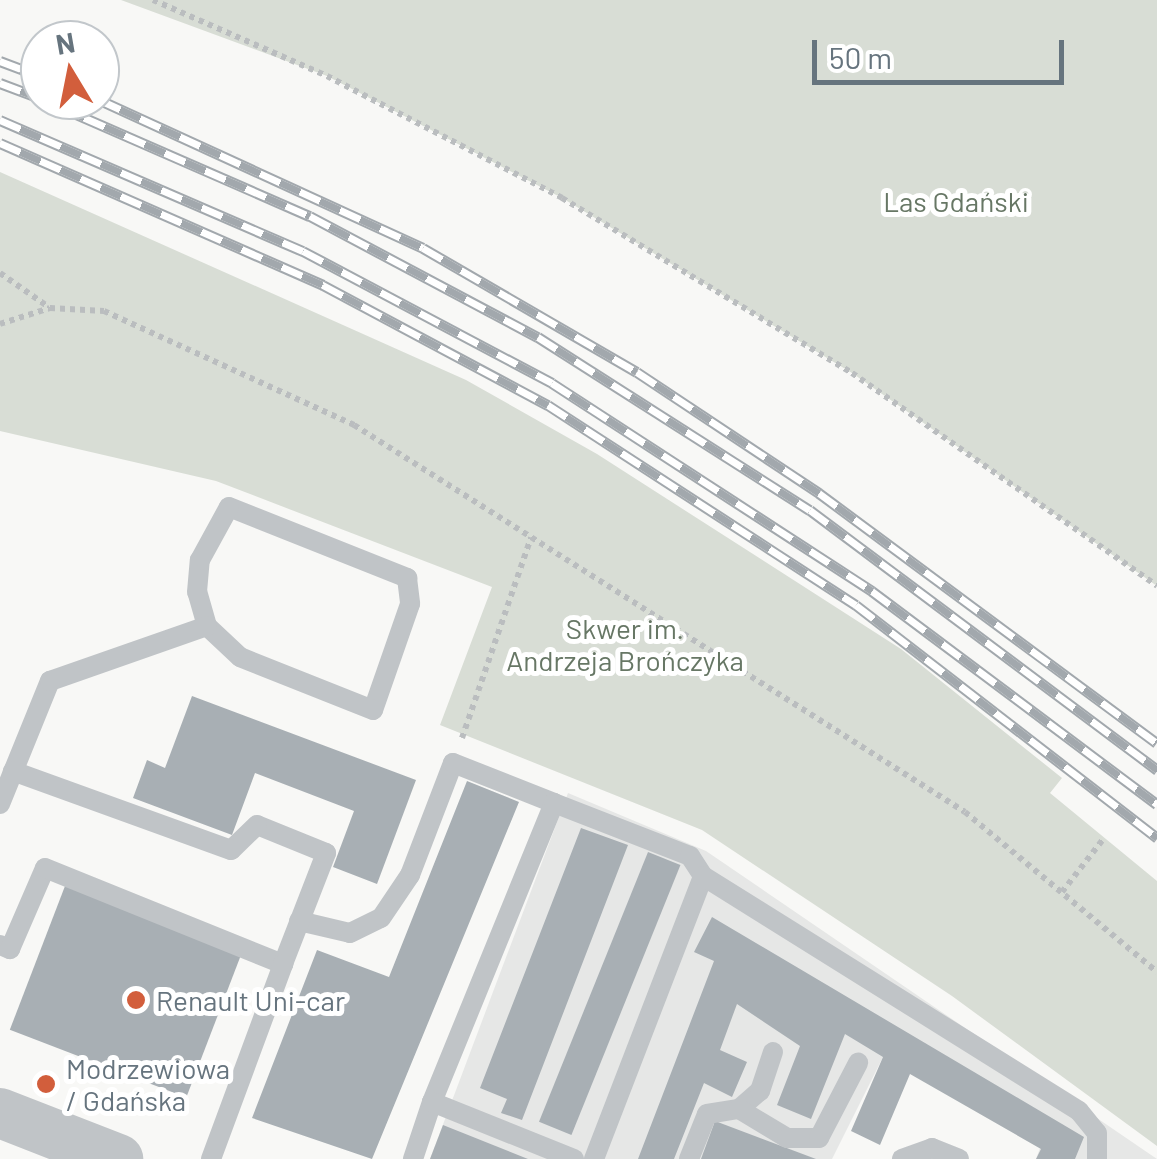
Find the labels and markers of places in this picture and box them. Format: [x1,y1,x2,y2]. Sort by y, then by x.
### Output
place label: Renault Uni-car [156,983,345,1017]
marker: Renault Uni-car [125,989,147,1011]
place label: Modrzewiowa / Gdańska [66,1051,230,1117]
marker: Modrzewiowa / Gdańska [35,1073,57,1095]

